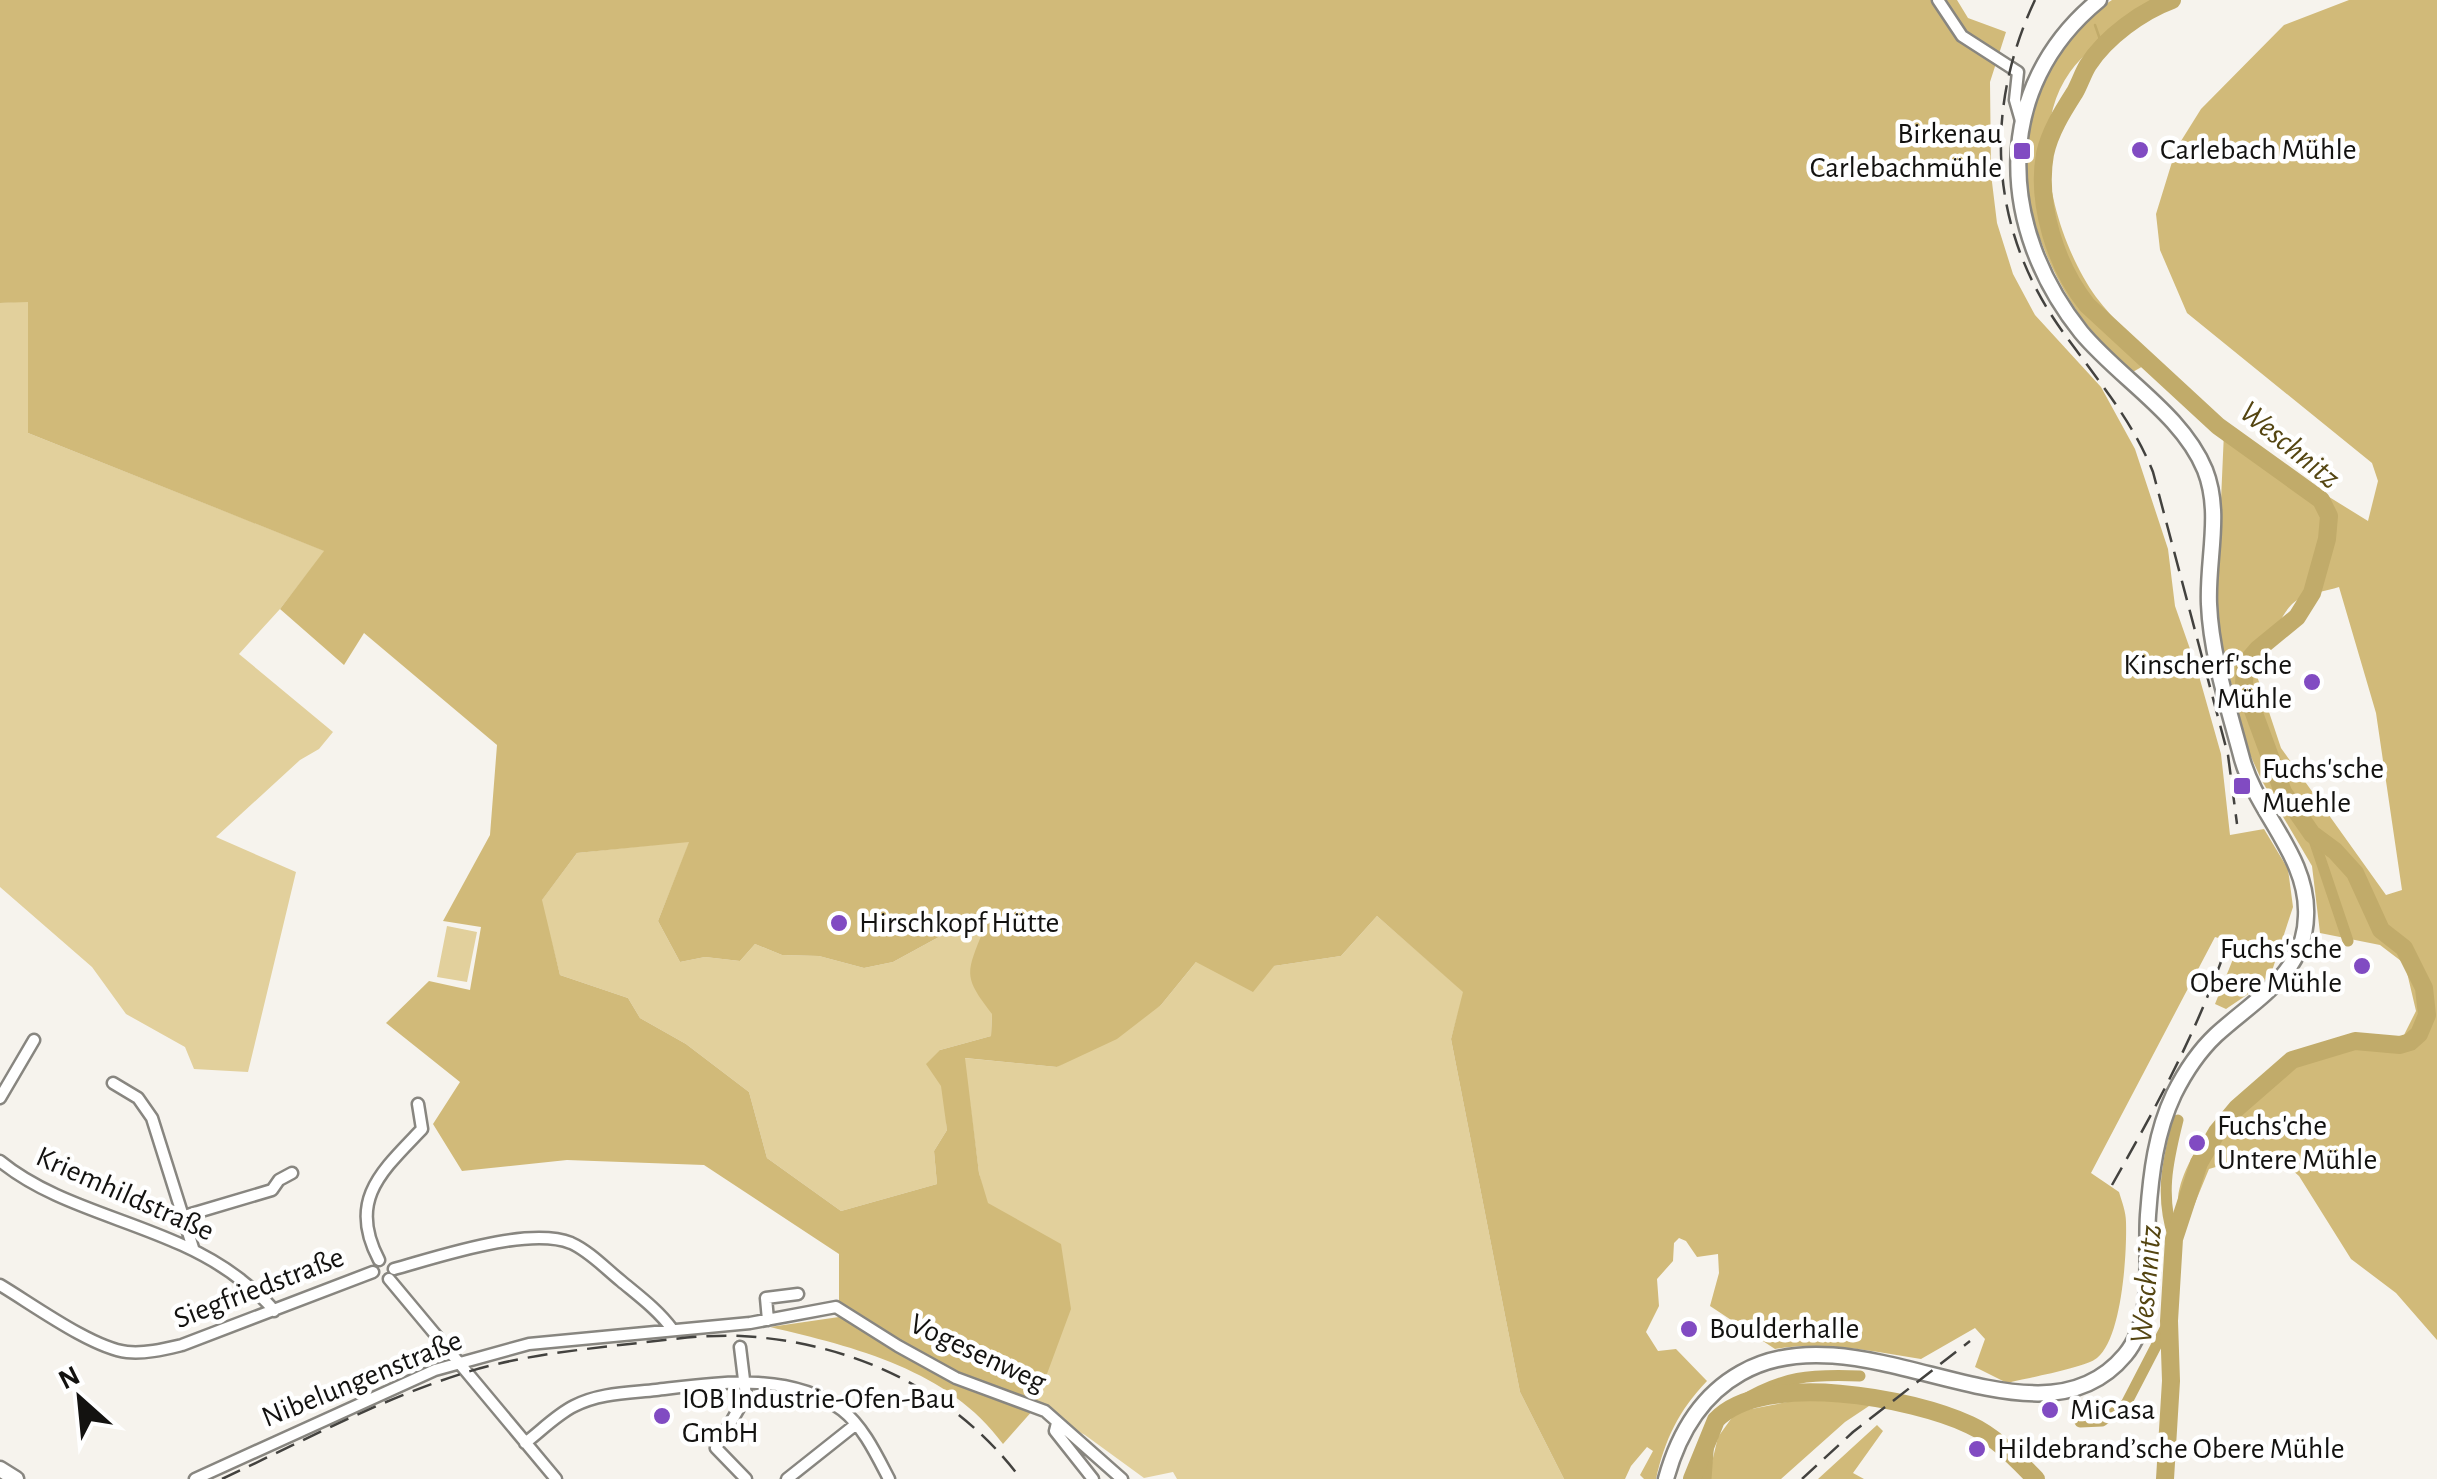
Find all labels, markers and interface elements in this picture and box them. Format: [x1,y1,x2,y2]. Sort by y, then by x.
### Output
place label: Birkenau Carlebachmühle [1810,119,2002,183]
place label: Carlebach Mühle [2160,135,2357,165]
marker: Carlebach Mühle [2129,139,2151,161]
marker: Birkenau Carlebachmühle [2011,140,2033,162]
water label: Weschnitz [2234,395,2346,495]
place label: Kinscherf'sche Mühle [2123,650,2292,714]
marker: Kinscherf'sche Mühle [2301,671,2323,693]
place label: Fuchs'sche Muehle [2262,754,2384,818]
marker: Fuchs'sche Muehle [2231,775,2253,797]
place label: Hirschkopf Hütte [859,908,1059,938]
marker: Hirschkopf Hütte [828,912,850,934]
place label: Fuchs'sche Obere Mühle [2190,934,2342,998]
marker: Fuchs'sche Obere Mühle [2351,955,2373,977]
place label: Fuchs'che Untere Mühle [2217,1111,2377,1175]
marker: Fuchs'che Untere Mühle [2186,1132,2208,1154]
street label: Kriemhildstraße [32,1141,218,1247]
water label: Weschnitz [2125,1223,2167,1345]
street label: Siegfriedstraße [170,1242,348,1334]
street label: Vogesenweg [905,1308,1051,1398]
place label: Boulderhalle [1709,1314,1859,1344]
marker: Boulderhalle [1678,1318,1700,1340]
street label: Nibelungenstraße [258,1325,466,1433]
north arrow [30,1349,130,1449]
text: N [55,1362,85,1395]
place label: IOB Industrie-Ofen-Bau GmbH [682,1384,955,1448]
place label: MiCasa [2070,1395,2155,1425]
marker: MiCasa [2039,1399,2061,1421]
marker: IOB Industrie-Ofen-Bau GmbH [651,1405,673,1427]
place label: Hildebrand’sche Obere Mühle [1997,1434,2345,1464]
marker: Hildebrand’sche Obere Mühle [1966,1438,1988,1460]

